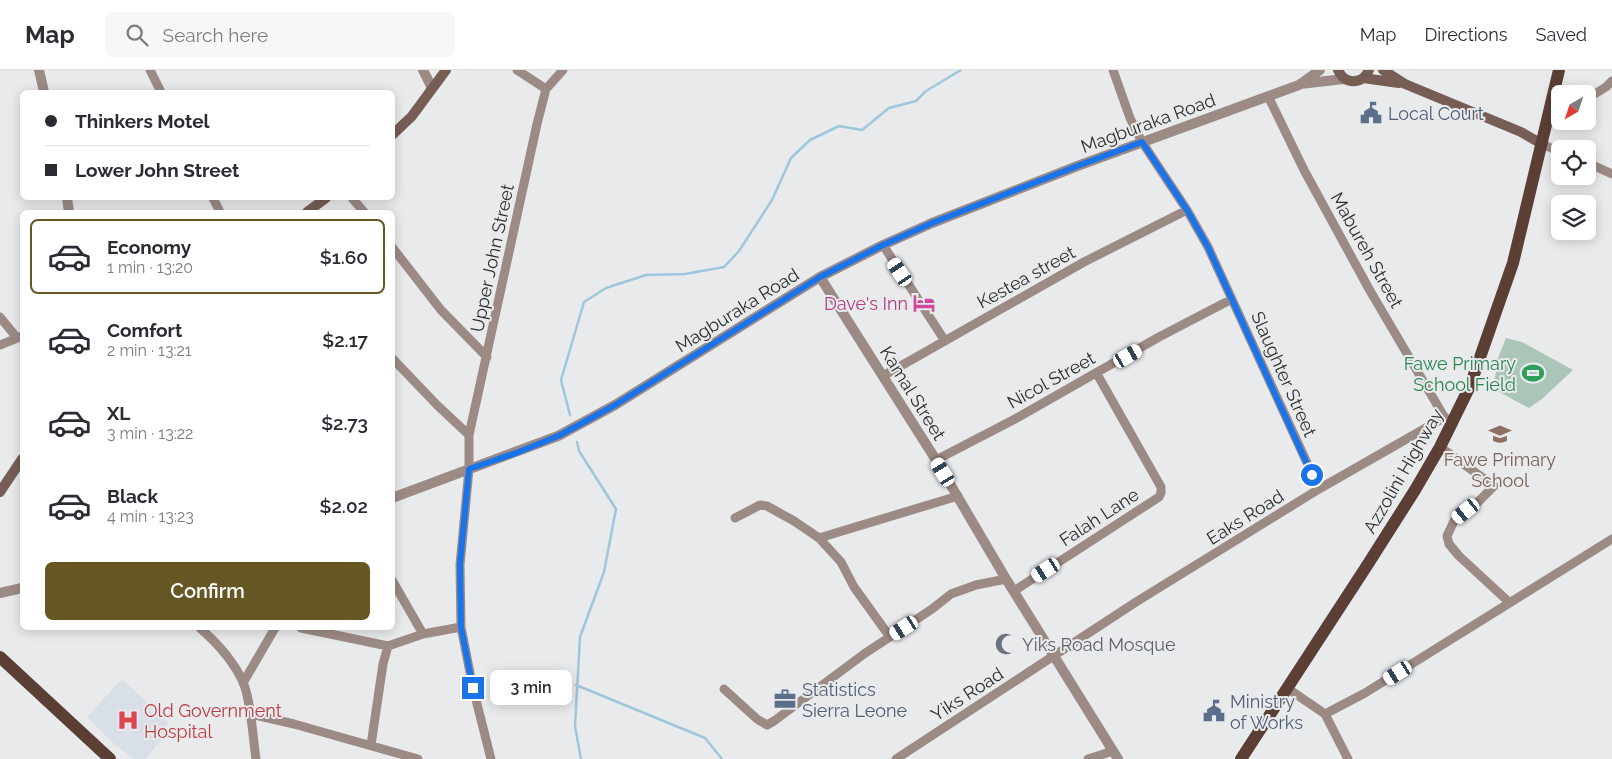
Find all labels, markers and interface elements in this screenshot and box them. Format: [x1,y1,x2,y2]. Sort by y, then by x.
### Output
search box [105,12,455,57]
text: Map [25,20,75,49]
icon: search [123,21,151,49]
text: Search here [163,24,268,46]
text: Map [1360,24,1396,45]
text: Directions [1424,24,1508,45]
text: Saved [1536,24,1587,45]
north arrow [1551,85,1596,130]
map controls [1551,85,1596,240]
street label: Magburaka Road [1078,89,1218,157]
public building icon: Local Court [1358,100,1384,126]
place label: Local Court [1388,103,1484,124]
text: Thinkers Motel [75,110,210,132]
button: locate [1551,140,1596,185]
text: Lower John Street [75,159,239,181]
street label: Upper John Street [466,182,518,334]
street label: Mabureh Street [1327,189,1407,311]
button: layers [1551,195,1596,240]
icon: car [47,234,92,279]
text: Economy [107,236,191,258]
street label: Kestea street [973,241,1079,313]
text: $1.60 [320,246,368,268]
car [885,255,914,289]
text: 1 min · 13:20 [107,258,193,277]
street label: Magburaka Road [671,264,803,356]
hotel icon: Dave's Inn [911,290,937,316]
place label: Dave's Inn [824,293,908,314]
street label: Slaughter Street [1247,308,1321,440]
icon: car [47,317,92,362]
text: Comfort [107,319,182,341]
text: $2.17 [322,329,368,351]
text: 2 min · 13:21 [107,341,192,360]
street label: Kamal Street [876,342,950,444]
car [1111,342,1144,370]
street label: Nicol Street [1003,347,1099,413]
place label: Fawe Primary School Field [1404,353,1516,395]
sports icon: Fawe Primary School Field [1520,360,1546,386]
icon: car [47,400,92,445]
text: XL [107,402,130,424]
street label: Azzolini Highway [1359,405,1447,537]
text: $2.73 [321,412,368,434]
school or university icon: Fawe Primary School [1487,421,1513,447]
text: 3 min · 13:22 [107,424,193,443]
place label: Fawe Primary School [1444,449,1556,491]
car [928,455,957,489]
route start [1301,464,1323,486]
icon: car [47,483,92,528]
street label: Falah Lane [1055,483,1143,550]
text: Black [107,485,158,507]
street label: Eaks Road [1203,485,1287,549]
text: $2.02 [319,495,368,517]
car [1449,496,1482,526]
text: 4 min · 13:23 [107,507,194,526]
car [1029,556,1062,584]
button: Confirm [45,562,370,620]
car [887,614,920,642]
mosque icon: Yiks Road Mosque [993,631,1019,657]
place label: Yiks Road Mosque [1022,634,1176,655]
car [1381,659,1414,687]
street label: Yiks Road [927,663,1007,725]
callout: 3 min [490,670,573,706]
route end [462,677,484,699]
text: 3 min [511,678,552,697]
place label: Statistics Sierra Leone [802,679,907,721]
office icon: Statistics Sierra Leone [772,686,798,712]
place label: Ministry of Works [1230,691,1303,733]
public building icon: Ministry of Works [1201,698,1227,724]
place label: Old Government Hospital [144,700,282,742]
hospital icon: Old Government Hospital [115,707,141,733]

